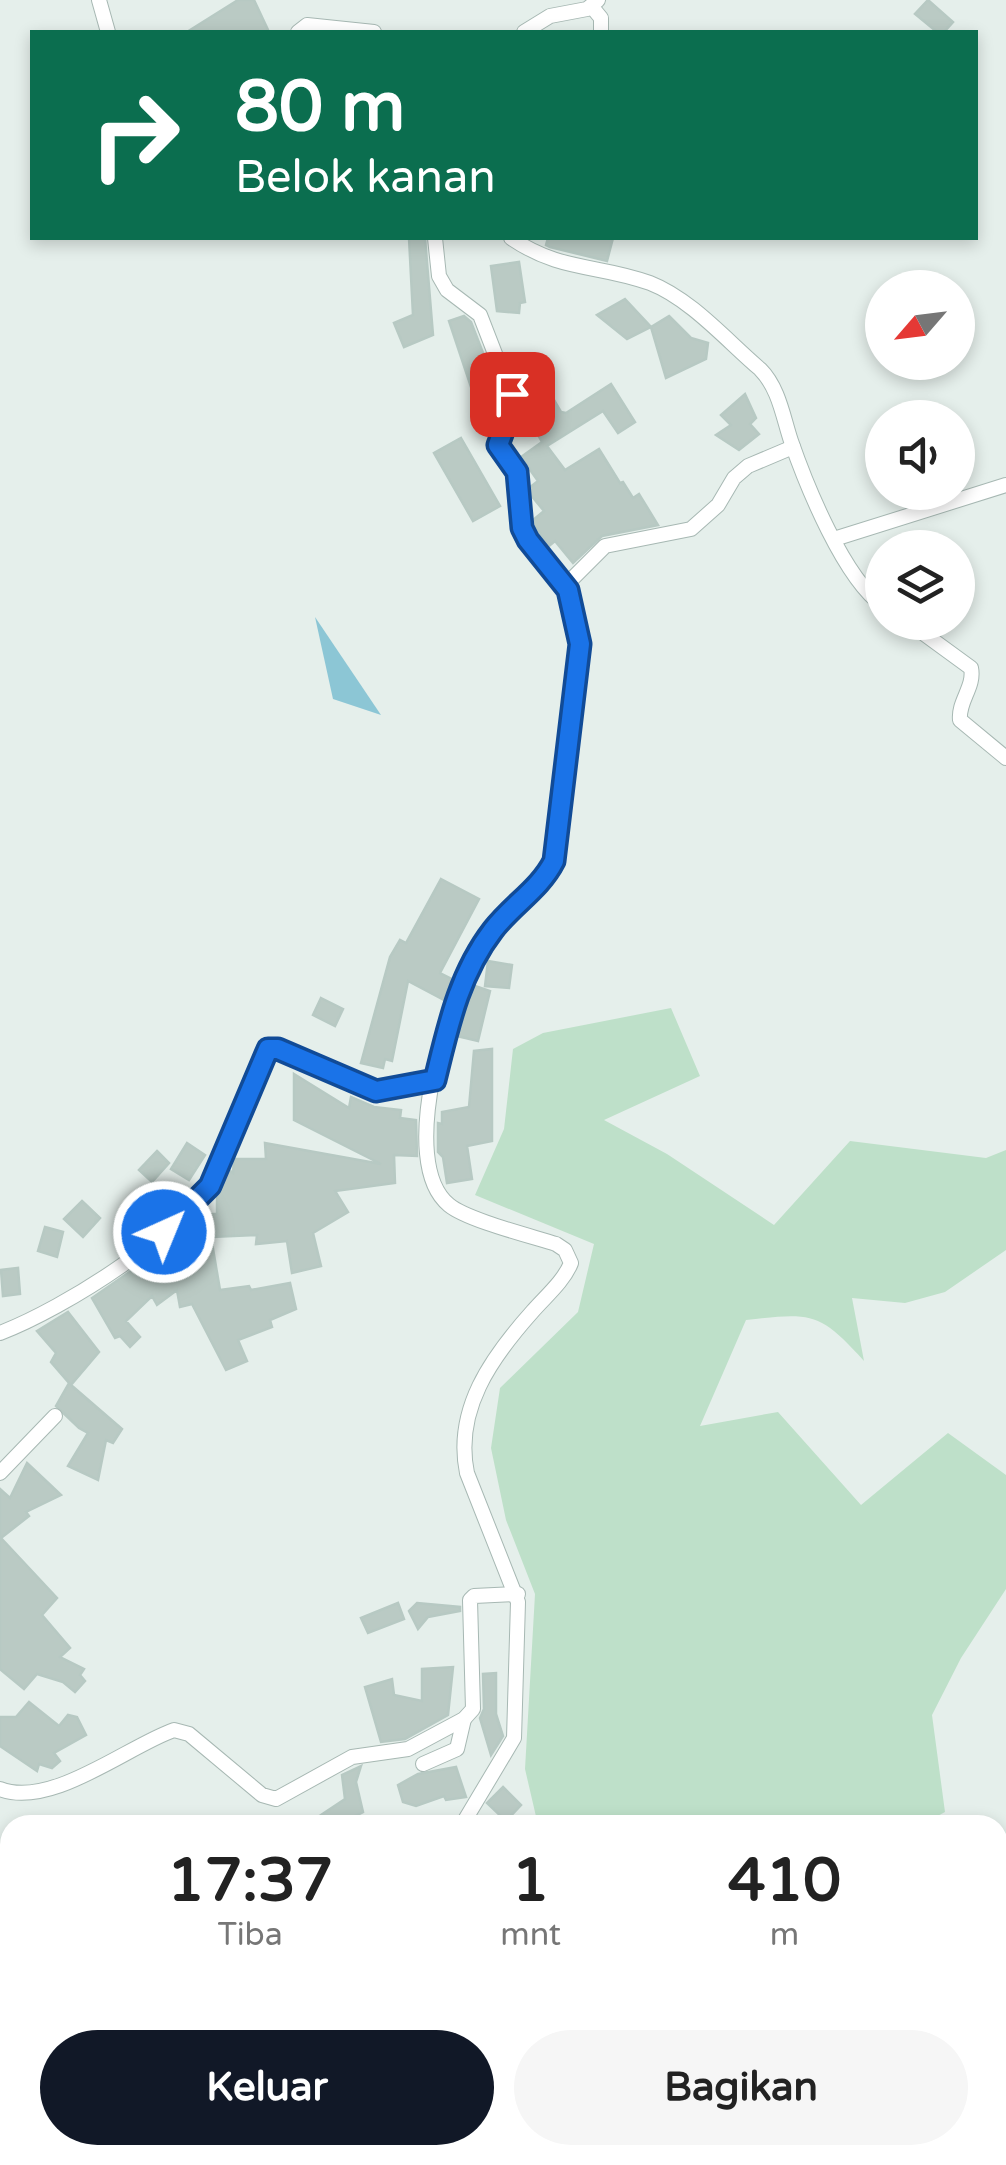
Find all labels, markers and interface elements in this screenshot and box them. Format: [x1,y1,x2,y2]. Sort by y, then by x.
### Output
text: 80 m [235,66,405,150]
icon: right [70,70,200,200]
text: Belok kanan [235,151,496,205]
north arrow [865,270,975,380]
map controls [865,270,975,640]
pin [470,352,555,437]
icon: arrive [485,367,540,422]
button: sound [865,400,975,510]
button: layers [865,530,975,640]
position arrow [112,1180,216,1284]
text: 17:37 [167,1845,333,1917]
text: 1 [512,1845,549,1917]
text: 410 [728,1845,841,1917]
text: Tiba [217,1916,283,1954]
text: mnt [500,1916,561,1954]
text: m [770,1916,799,1954]
button: Keluar [40,2030,494,2145]
button: Bagikan [514,2030,968,2145]

